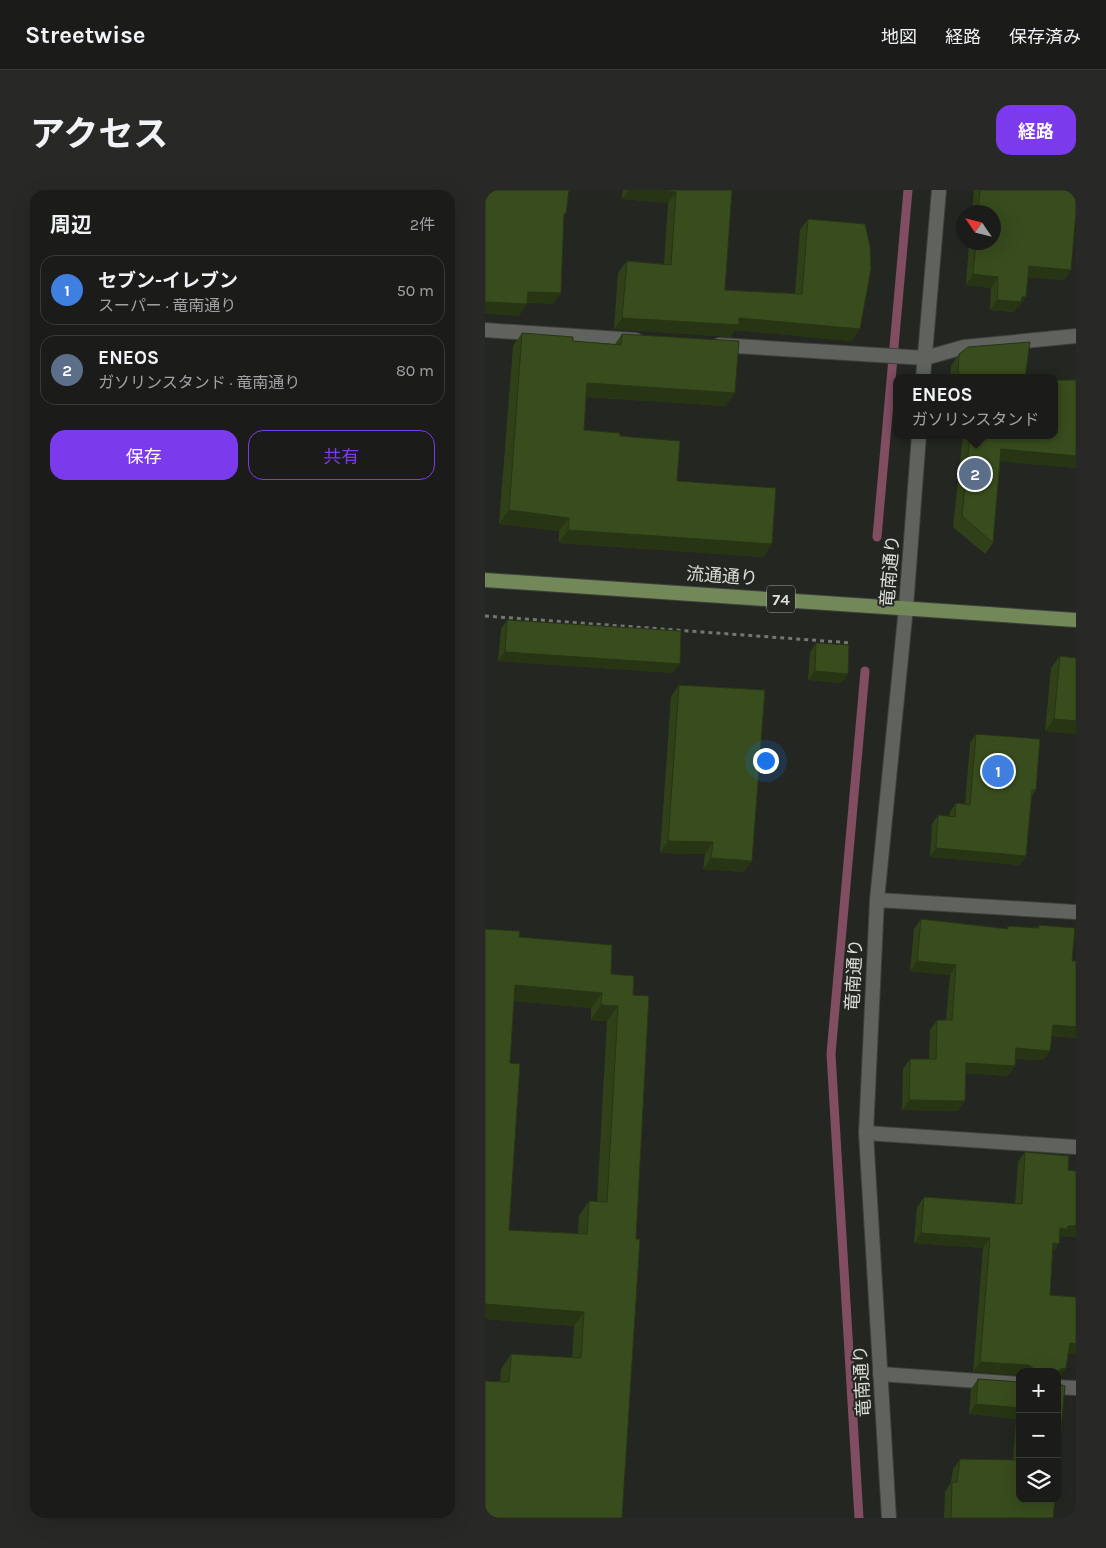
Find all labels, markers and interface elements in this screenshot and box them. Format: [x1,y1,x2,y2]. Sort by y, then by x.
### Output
text: Streetwise [25,21,146,49]
text: 地図 [881,26,917,48]
text: 経路 [945,26,981,48]
text: 保存済み [1009,26,1081,48]
button: 経路 [996,105,1076,155]
text: アクセス [30,114,168,155]
north arrow [956,205,1001,250]
text: 周辺 [50,213,92,237]
text: 2件 [410,215,435,234]
text: セブン-イレブン [98,270,238,292]
text: 1 [64,281,70,300]
text: 50 m [397,281,434,300]
text: スーパー · 竜南通り [98,296,236,315]
text: ENEOS [98,347,159,369]
text: 2 [62,361,72,380]
text: 80 m [396,361,434,380]
text: ガソリンスタンド · 竜南通り [98,373,300,392]
popup [893,374,1058,439]
text: ENEOS [912,384,973,406]
text: ガソリンスタンド [912,410,1039,429]
button: 保存 [50,430,238,480]
button: 共有 [248,430,435,480]
pin: 2 [959,455,991,493]
street label: 竜南通り [876,534,904,608]
street label: 流通通り [685,563,759,589]
road number: 74 [767,586,795,612]
your location [753,748,779,774]
pin: 1 [982,752,1014,790]
street label: 竜南通り [841,938,867,1012]
street label: 竜南通り [849,1344,875,1418]
map controls [1016,1368,1061,1503]
button: + [1016,1368,1061,1413]
button: − [1016,1413,1061,1458]
button: layers [1016,1458,1061,1503]

